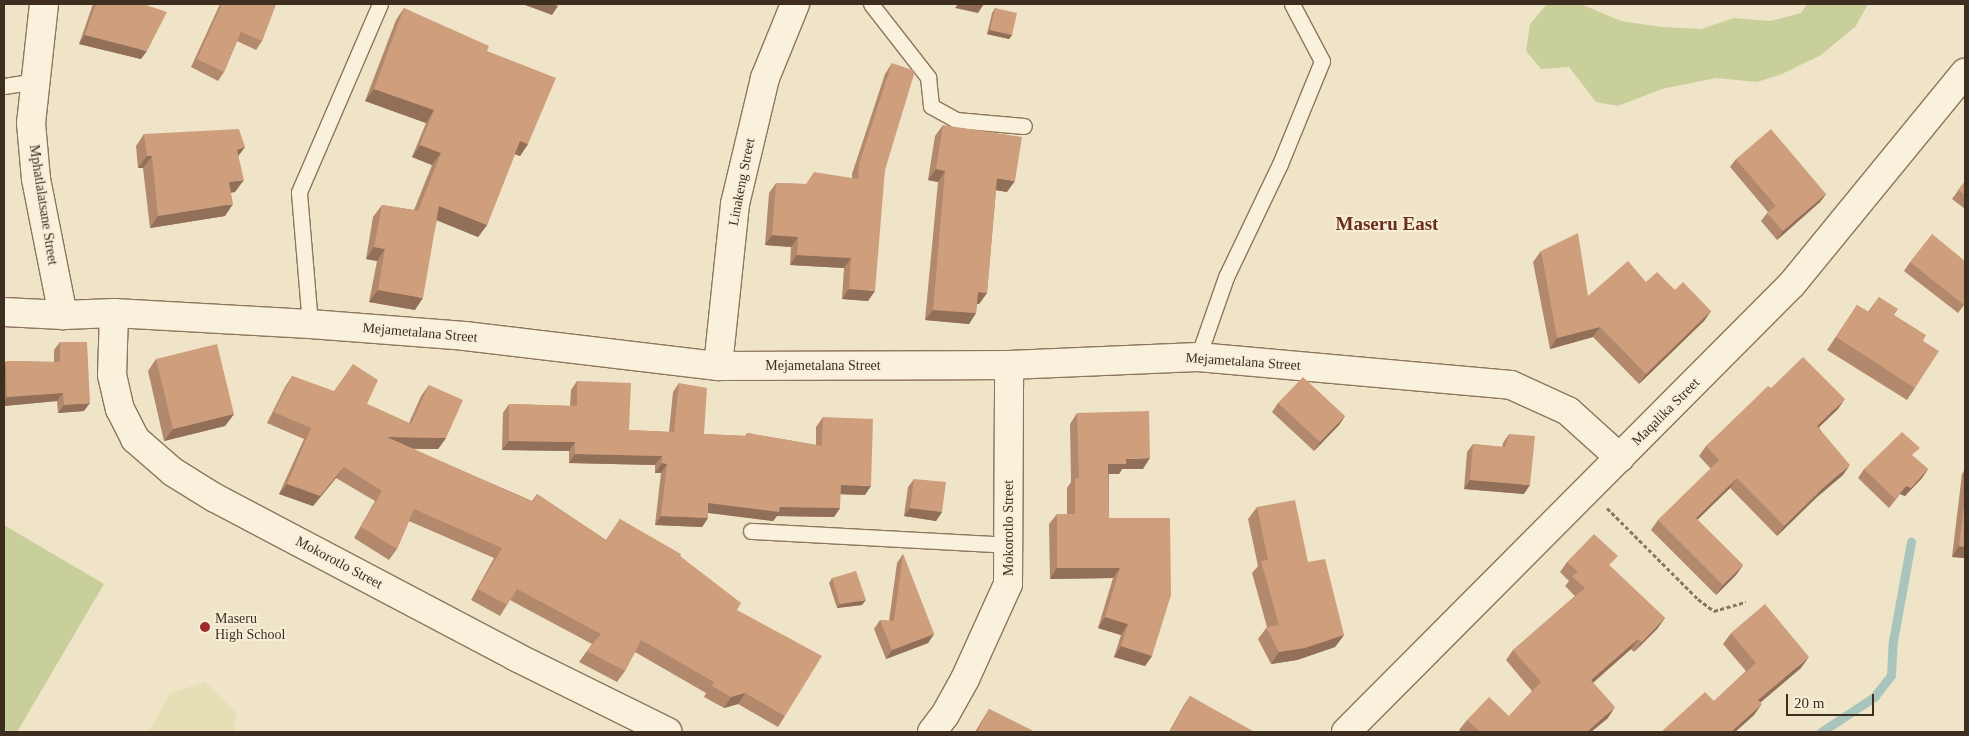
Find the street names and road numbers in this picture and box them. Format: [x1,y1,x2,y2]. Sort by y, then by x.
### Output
street label: Linakeng Street [725,137,759,227]
street label: Mphatlalatsane Street [25,144,61,266]
street label: Mejametalana Street [362,320,478,346]
street label: Mejametalana Street [1185,350,1301,374]
street label: Mejametalana Street [765,358,881,374]
street label: Maqalika Street [1629,375,1703,449]
street label: Mokorotlo Street [1001,480,1017,576]
street label: Mokorotlo Street [293,533,385,593]

